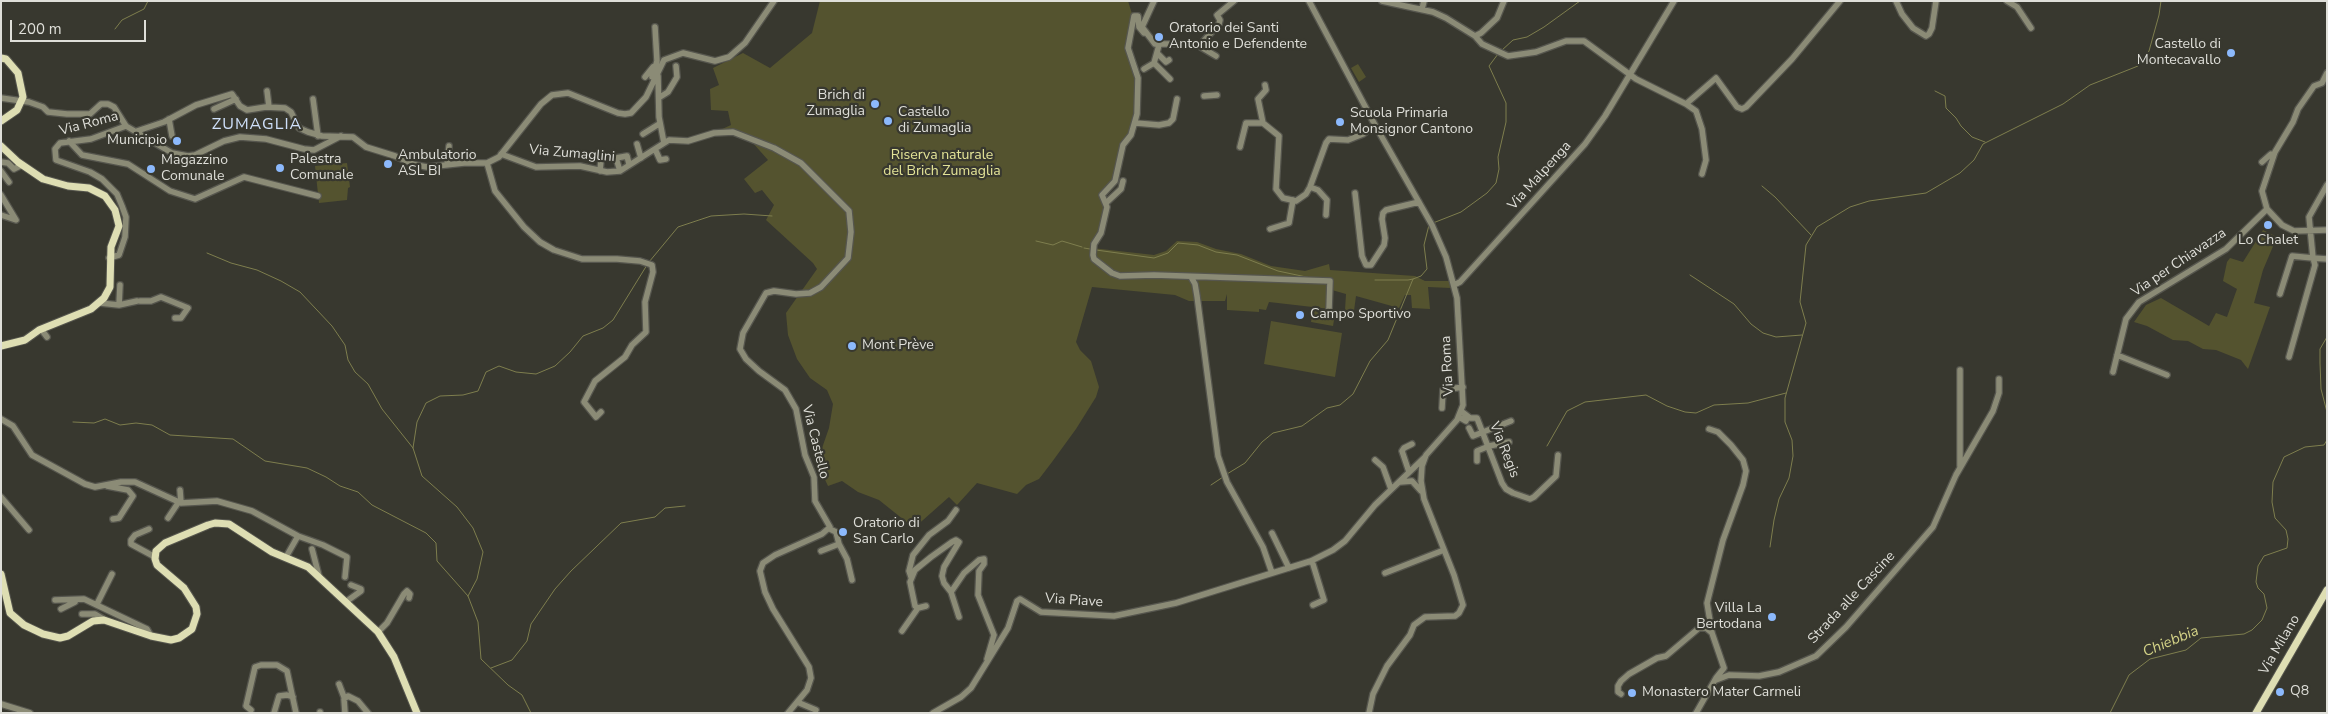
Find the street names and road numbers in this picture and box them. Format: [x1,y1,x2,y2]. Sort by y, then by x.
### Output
street label: Via Roma [58,108,120,140]
street label: Via Malpenga [1505,138,1575,214]
street label: Via Zumaglini [528,142,616,166]
street label: Via per Chiavazza [2128,225,2230,301]
street label: Via Roma [1438,335,1458,397]
street label: Via Castello [798,403,832,481]
street label: Via Regis [1485,420,1523,480]
street label: Strada alle Cascine [1805,548,1899,648]
street label: Via Piave [1045,591,1103,611]
street label: Via Milano [2256,612,2304,678]

